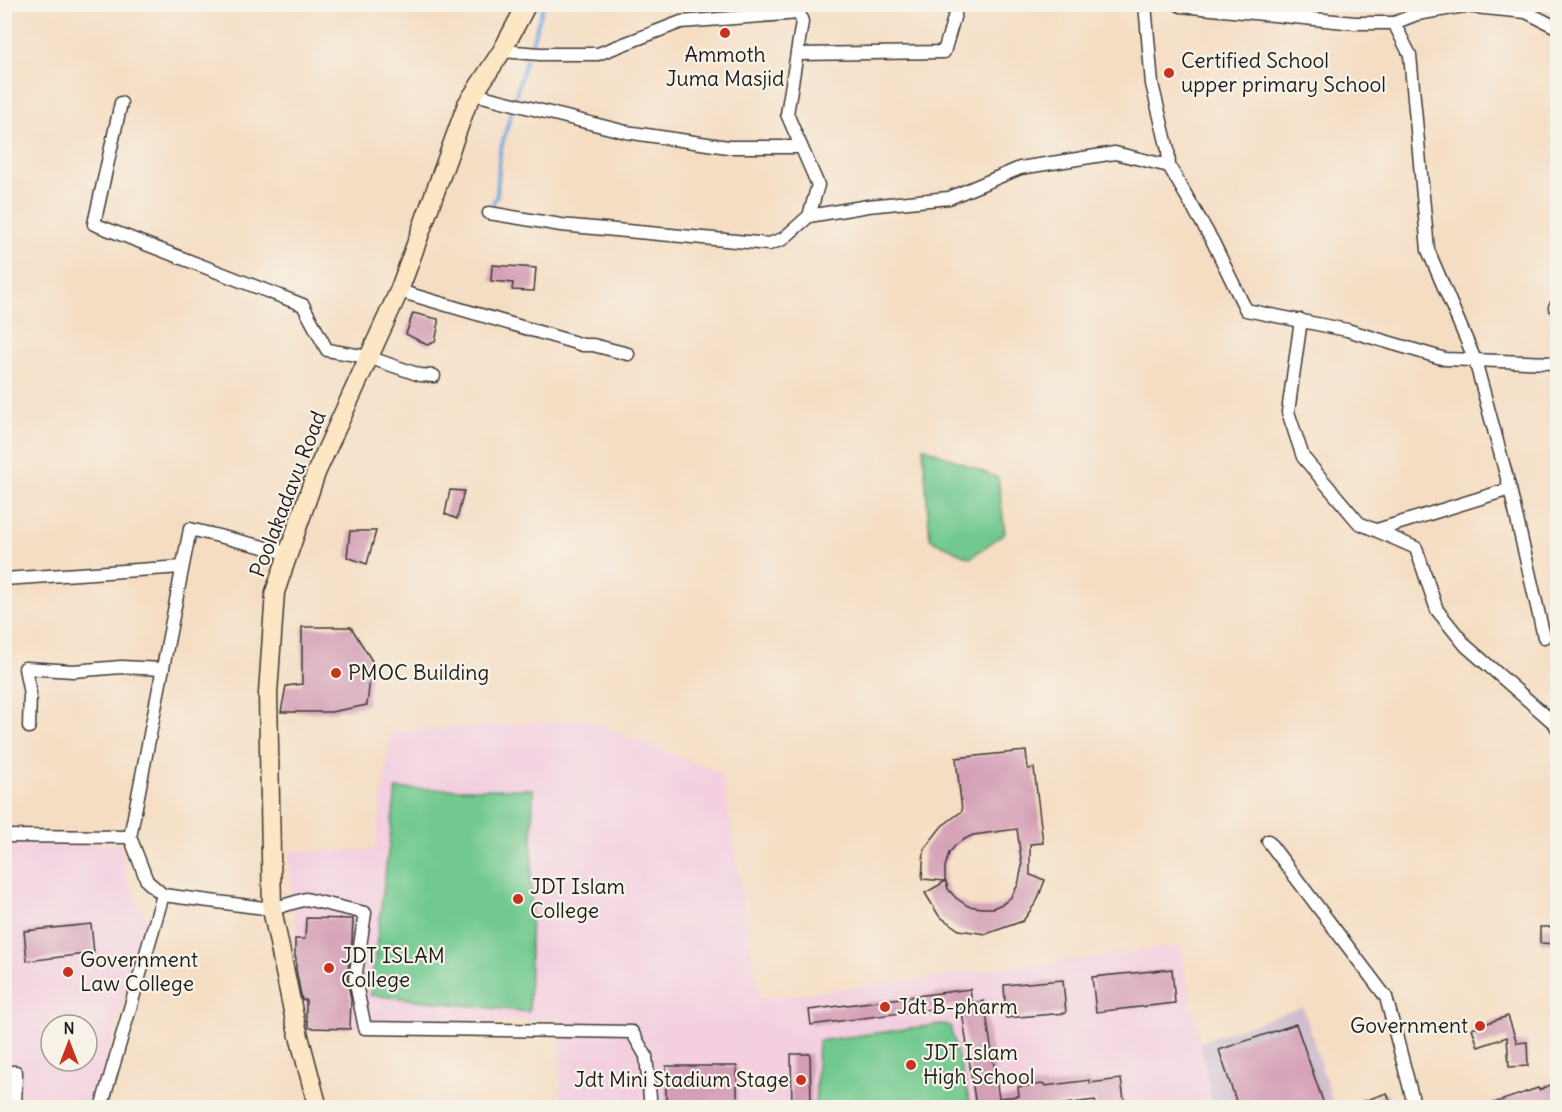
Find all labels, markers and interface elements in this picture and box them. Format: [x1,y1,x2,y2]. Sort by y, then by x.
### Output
marker: Ammoth Juma Masjid [718,26,732,40]
place label: Ammoth Juma Masjid [666,41,784,92]
place label: Certified School upper primary School [1181,47,1386,98]
marker: Certified School upper primary School [1162,66,1176,80]
street label: Poolakadavu Road [243,407,332,581]
place label: PMOC Building [348,659,489,686]
marker: PMOC Building [329,666,343,680]
place label: JDT Islam College [530,873,625,924]
marker: JDT Islam College [511,892,525,906]
place label: JDT ISLAM College [341,942,445,993]
place label: Government Law College [80,946,198,997]
marker: JDT ISLAM College [322,961,336,975]
marker: Government Law College [61,965,75,979]
place label: Jdt B-pharm [897,993,1018,1020]
marker: Jdt B-pharm [878,1000,892,1014]
place label: Government [1350,1012,1468,1039]
north arrow [39,1013,99,1073]
text: N [63,1018,75,1038]
marker: Government [1473,1019,1487,1033]
place label: JDT Islam High School [923,1039,1034,1090]
marker: JDT Islam High School [904,1058,918,1072]
place label: Jdt Mini Stadium Stage [574,1066,789,1093]
marker: Jdt Mini Stadium Stage [794,1073,808,1087]

